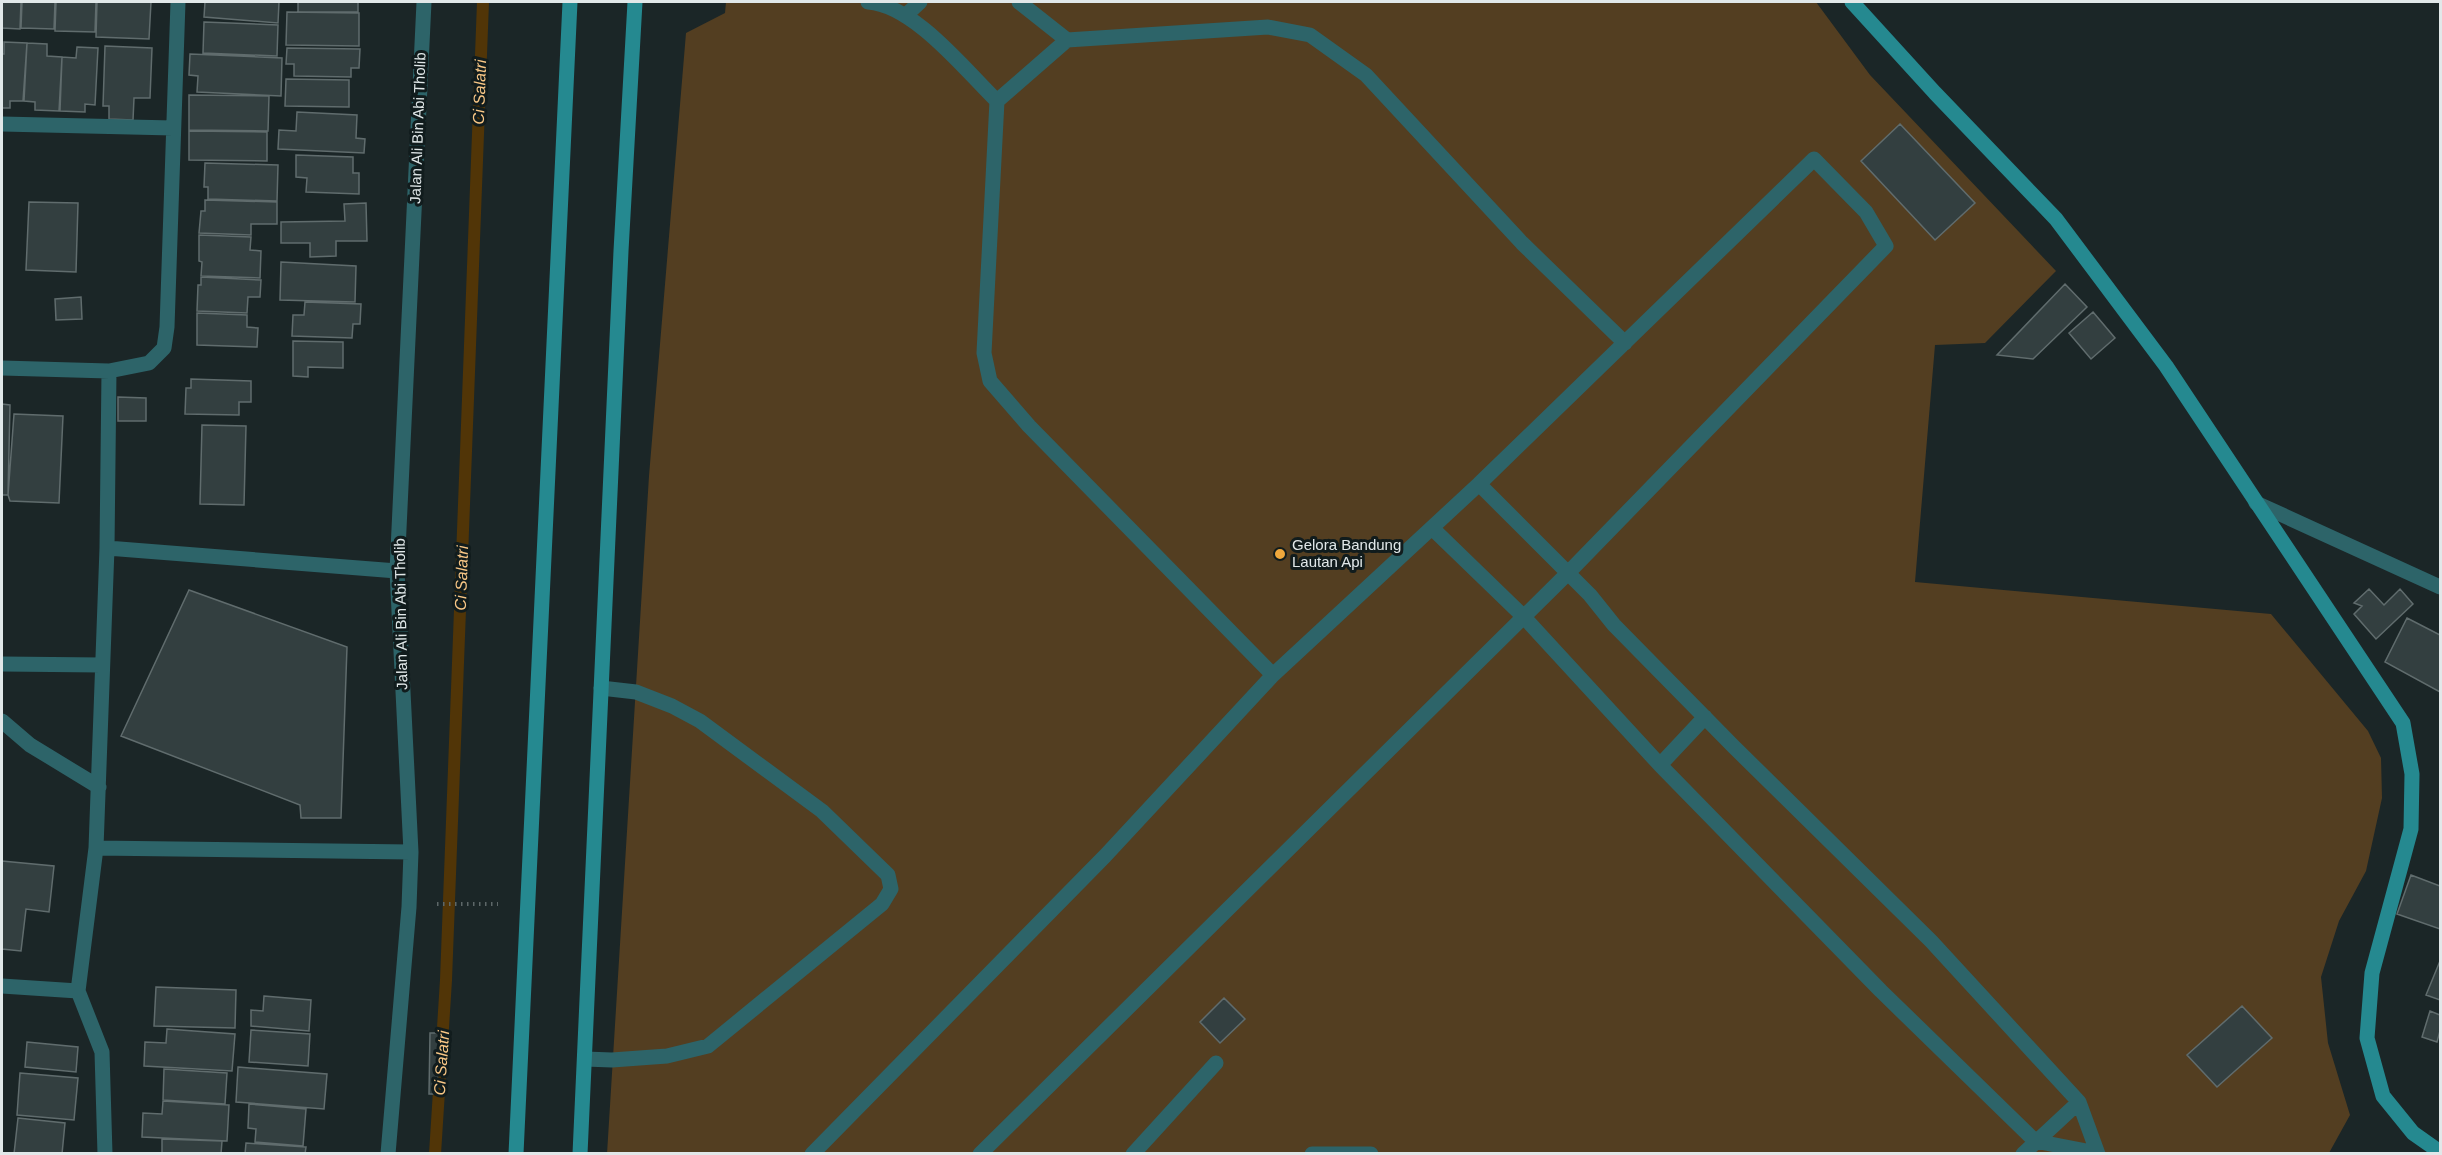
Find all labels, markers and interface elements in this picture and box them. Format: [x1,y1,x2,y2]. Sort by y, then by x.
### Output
street label: Jalan Ali Bin Abi Tholib [406,52,429,204]
water label: Ci Salatri [470,59,489,125]
place label: Gelora Bandung Lautan Api [1292,536,1401,570]
street label: Jalan Ali Bin Abi Tholib [391,538,410,690]
water label: Ci Salatri [452,545,471,611]
marker: Gelora Bandung Lautan Api [1273,547,1287,561]
water label: Ci Salatri [431,1030,452,1096]

